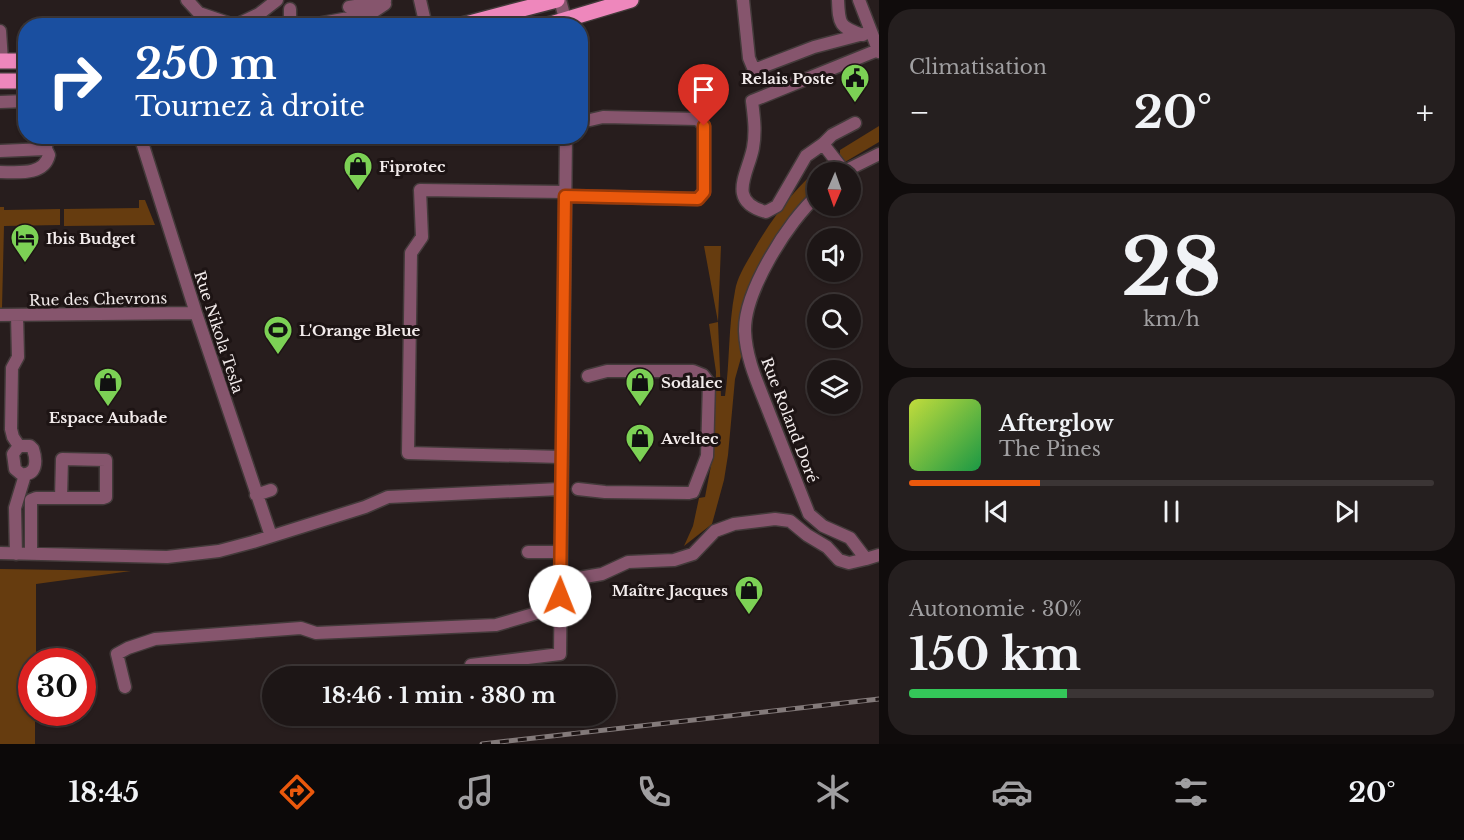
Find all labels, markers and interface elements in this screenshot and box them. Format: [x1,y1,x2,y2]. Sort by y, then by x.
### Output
text: 250 m [135,38,277,90]
icon: right [36,42,114,120]
text: Climatisation [909,55,1047,79]
public building icon: Relais Poste [839,62,871,104]
pin [678,64,729,126]
place label: Relais Poste [741,69,834,88]
icon: arrive [687,73,720,106]
text: 20° [1134,84,1212,140]
text: Tournez à droite [135,90,365,123]
text: − [909,92,930,133]
text: + [1416,92,1434,133]
shop icon: Fiprotec [342,150,374,192]
place label: Fiprotec [379,157,446,176]
north arrow [807,162,861,216]
map controls [807,162,861,414]
text: 28 [1121,219,1222,316]
hotel icon: Ibis Budget [9,222,41,264]
button: sound [807,228,861,282]
place label: Ibis Budget [46,229,136,248]
street label: Rue Nikola Tesla [190,268,248,396]
street label: Rue des Chevrons [29,288,168,310]
button: search [807,294,861,348]
text: km/h [1143,307,1200,331]
sports icon: L'Orange Bleue [262,314,294,356]
place label: L'Orange Bleue [299,321,421,340]
street label: Rue Roland Doré [757,355,823,485]
button: layers [807,360,861,414]
shop icon: Espace Aubade [92,366,124,408]
shop icon: Sodalec [624,366,656,408]
place label: Sodalec [661,373,723,392]
place label: Espace Aubade [49,408,167,427]
text: Afterglow [999,410,1114,437]
shop icon: Aveltec [624,422,656,464]
place label: Aveltec [660,429,719,448]
text: The Pines [999,437,1101,461]
icon: previous [980,495,1013,528]
icon: pause [1155,495,1188,528]
icon: next [1330,495,1363,528]
position arrow [528,564,592,628]
shop icon: Maître Jacques [733,574,765,616]
place label: Maître Jacques [612,581,728,600]
text: Autonomie · 30% [909,597,1082,621]
text: 150 km [909,626,1081,682]
speed limit sign: 30 [18,648,96,726]
text: 18:46 · 1 min · 380 m [322,682,556,709]
icon: directions [276,771,318,813]
icon: music [455,771,497,813]
icon: phone [633,771,675,813]
icon: climate [812,771,854,813]
icon: car [991,771,1033,813]
icon: filters [1170,771,1212,813]
text: 18:45 [68,776,139,809]
text: 20° [1349,776,1396,809]

